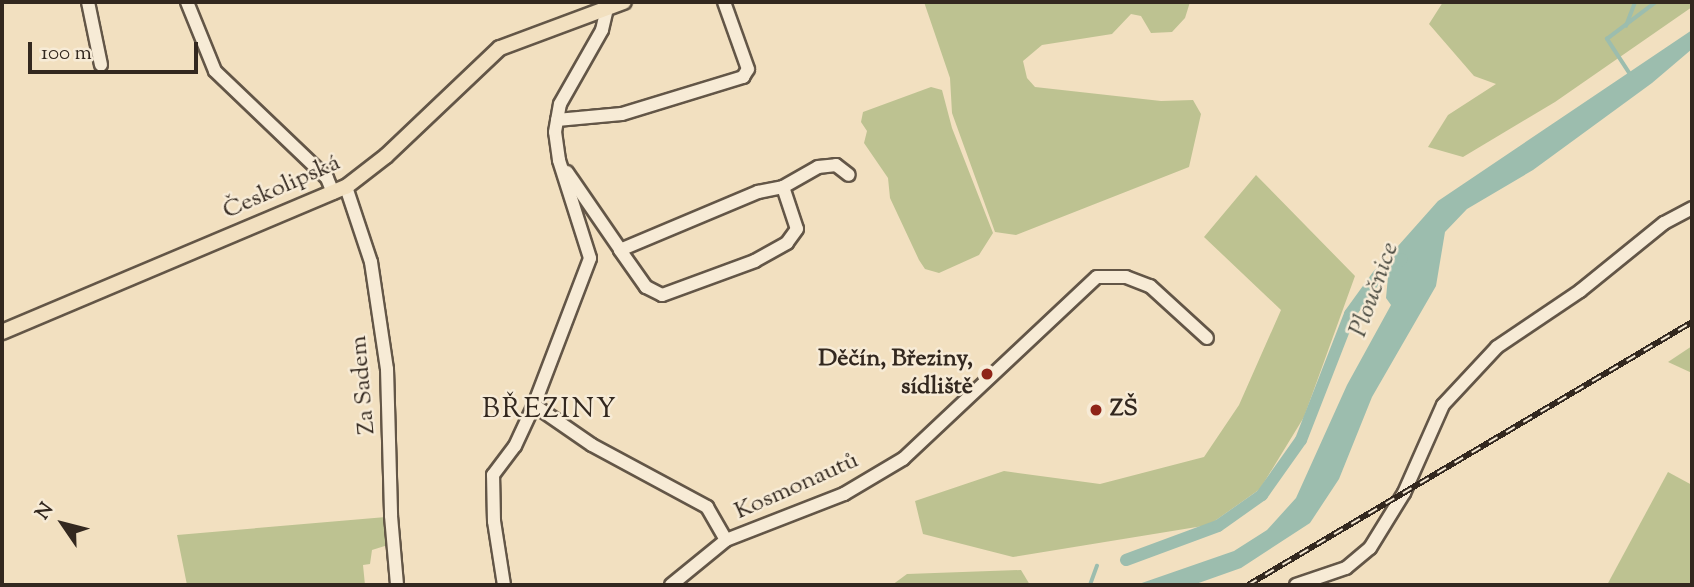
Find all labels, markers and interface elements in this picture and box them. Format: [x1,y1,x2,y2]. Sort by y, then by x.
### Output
scale bar [32,28,201,72]
text: 100 m [41,39,92,69]
street label: Českolipská [219,149,345,227]
water label: Ploučnice [1344,238,1406,342]
street label: Za Sadem [345,334,383,436]
place label: Děčín, Březiny, sídliště [818,346,973,402]
marker: Děčín, Březiny, sídliště [979,366,995,382]
district label: BŘEZINY [483,393,617,427]
place label: ZŠ [1110,396,1138,424]
marker: ZŠ [1088,402,1104,418]
street label: Kosmonautů [731,447,863,527]
north arrow [28,489,98,559]
text: N [30,498,61,526]

